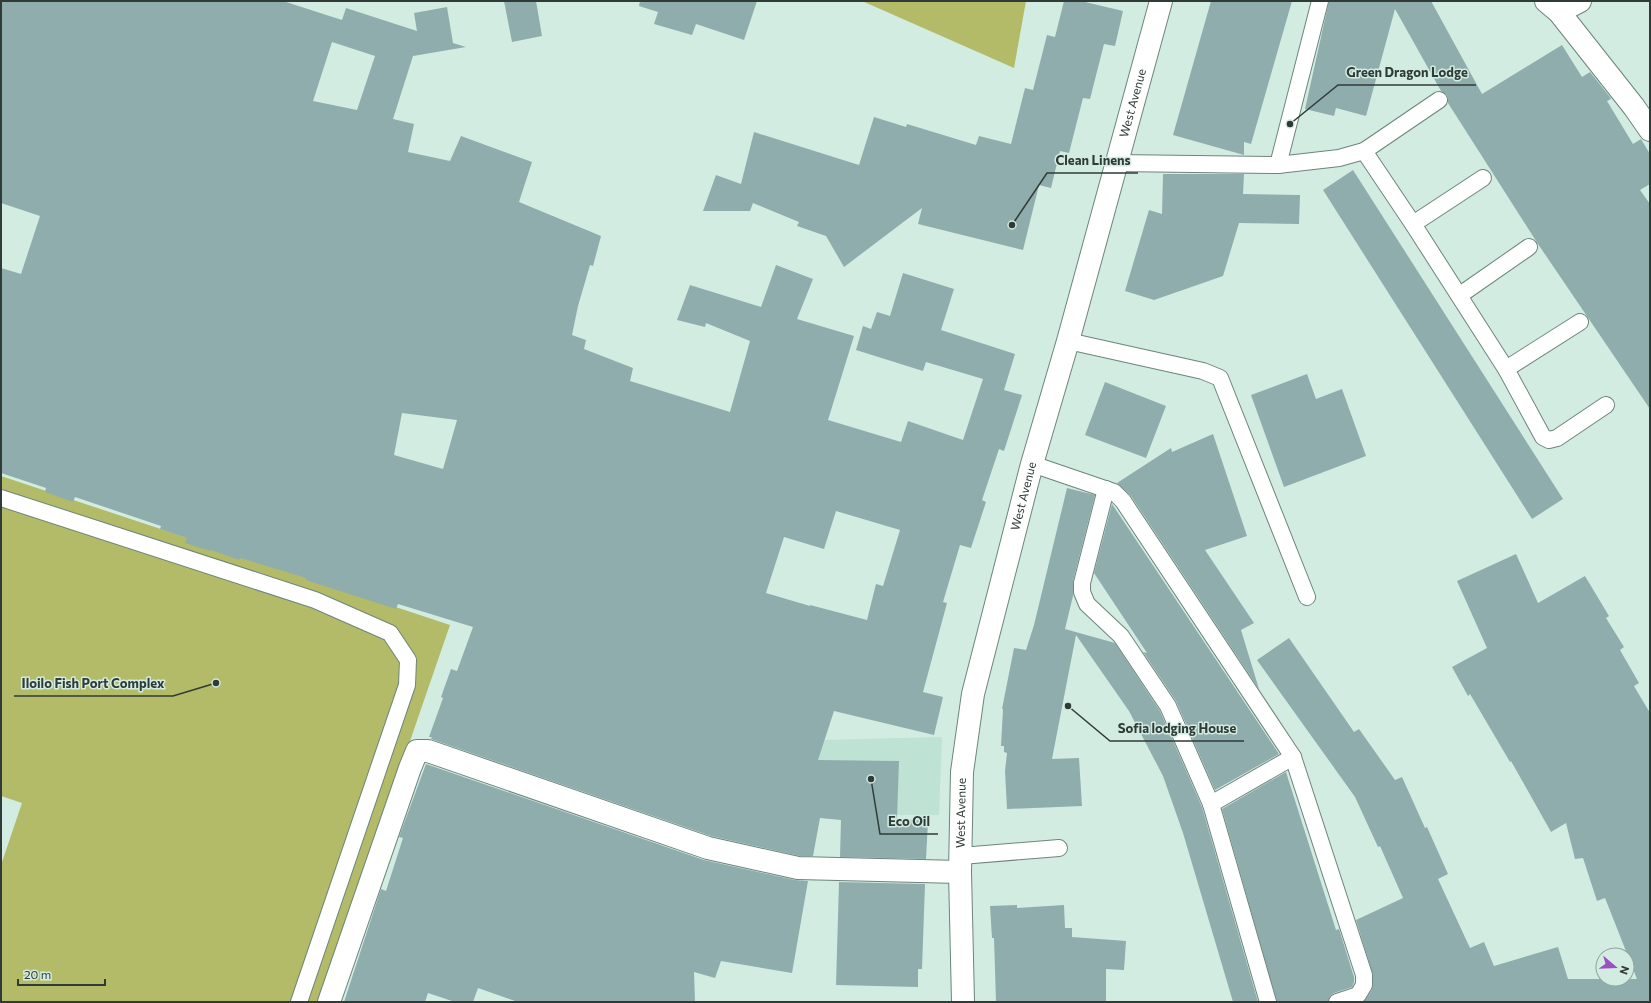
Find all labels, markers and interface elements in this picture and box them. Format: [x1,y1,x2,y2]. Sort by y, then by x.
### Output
callout: Green Dragon Lodge [1338,60,1476,85]
text: Green Dragon Lodge [1346,64,1468,80]
street label: West Avenue [1116,67,1148,139]
callout: Clean Linens [1047,148,1138,173]
text: Clean Linens [1055,152,1131,168]
street label: West Avenue [1007,460,1038,532]
callout: Iloilo Fish Port Complex [14,671,173,696]
text: Iloilo Fish Port Complex [22,675,165,691]
callout: Sofia lodging House [1110,716,1244,741]
text: Sofia lodging House [1118,720,1236,736]
street label: West Avenue [952,778,968,848]
callout: Eco Oil [880,809,938,834]
text: Eco Oil [888,813,930,829]
north arrow [1595,947,1635,987]
scale bar [18,961,105,987]
text: N [1617,964,1632,976]
text: 20 m [24,967,51,981]

